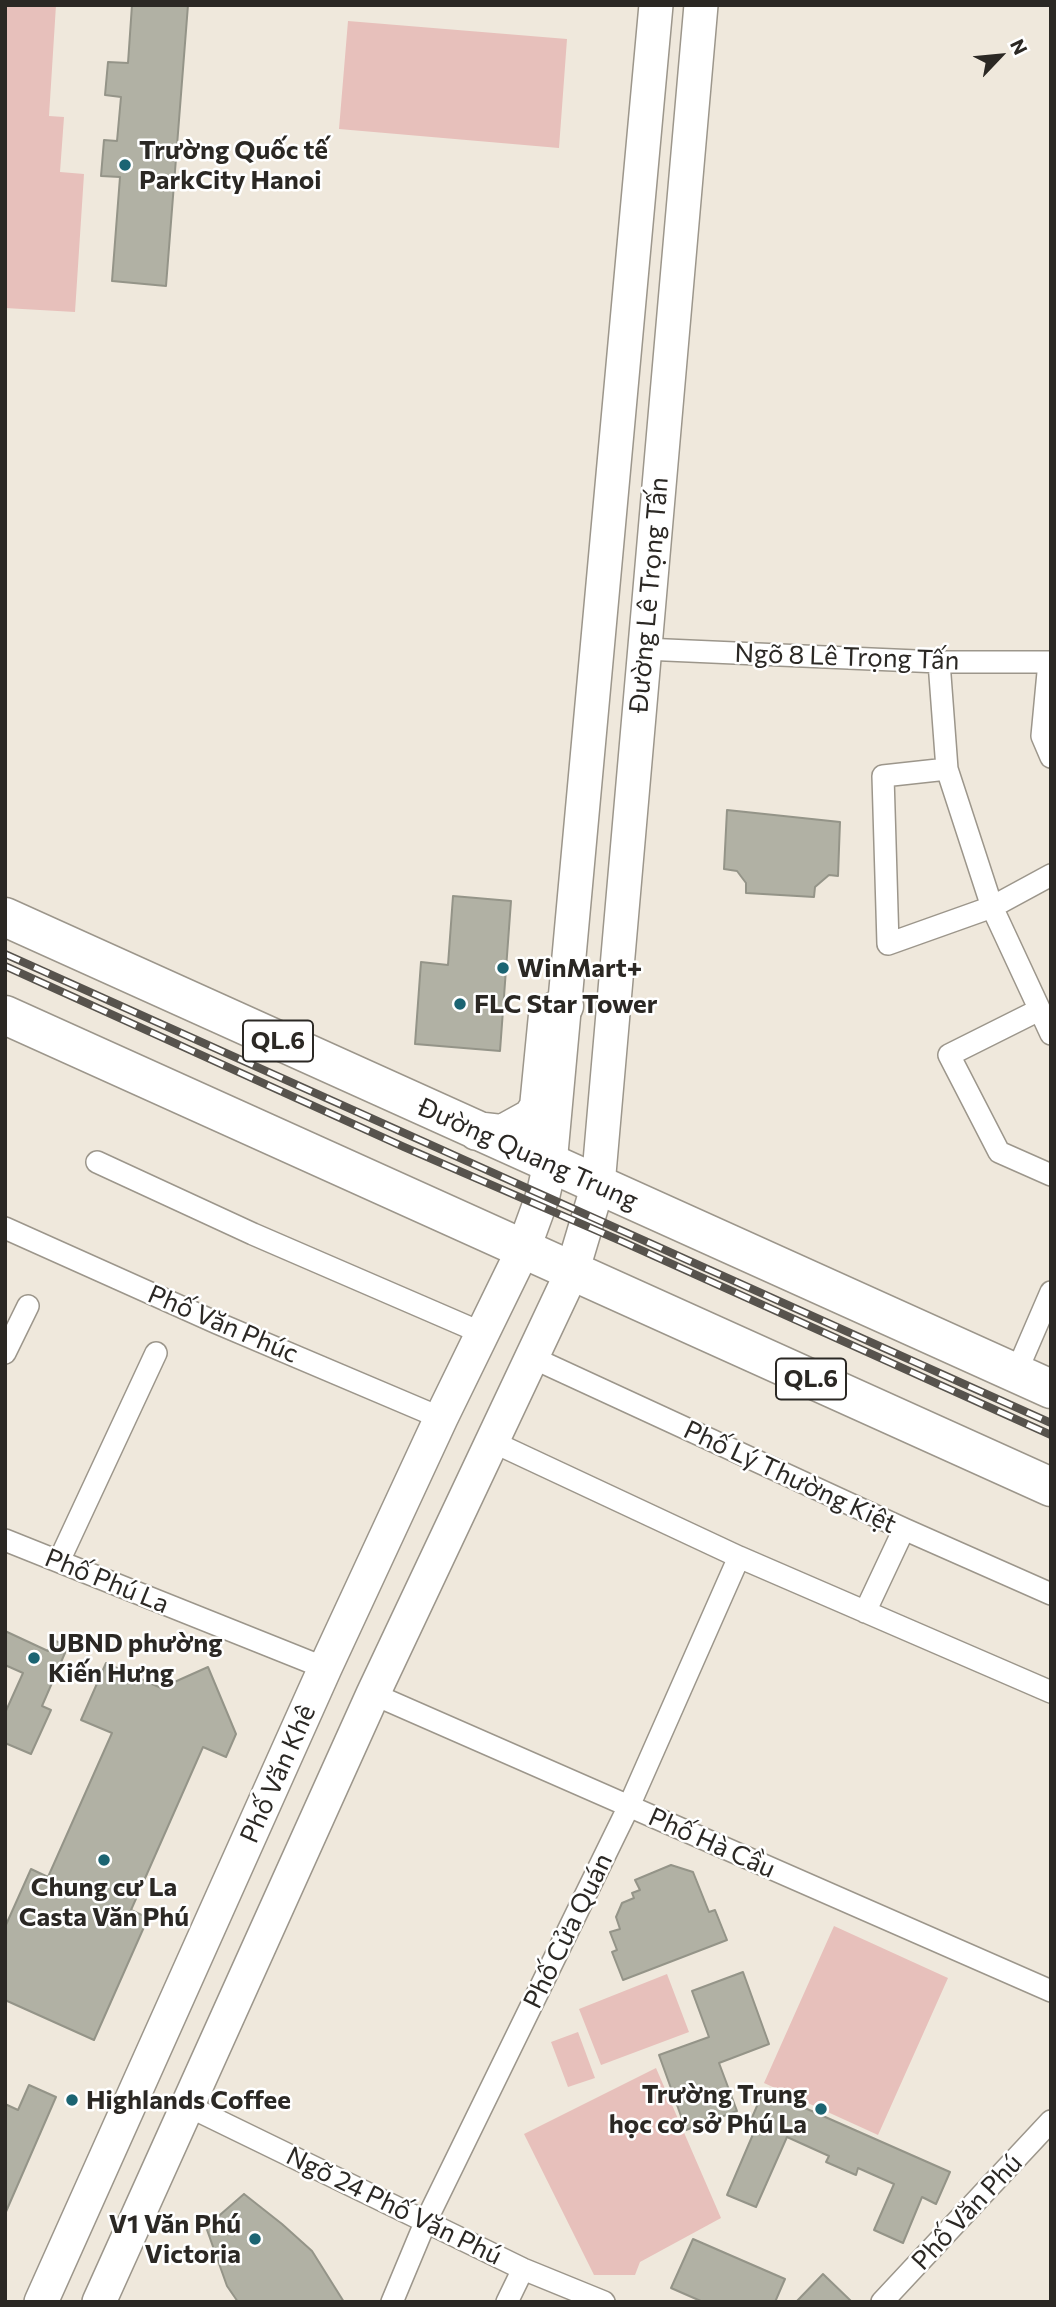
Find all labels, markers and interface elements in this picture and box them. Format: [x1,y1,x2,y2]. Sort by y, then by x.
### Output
north arrow [965,21,1035,91]
text: N [1006,35,1033,58]
place label: Trường Quốc tế ParkCity Hanoi [139,134,328,196]
marker: Trường Quốc tế ParkCity Hanoi [117,157,133,173]
street label: Đường Lê Trọng Tấn [623,476,675,714]
street label: Ngõ 8 Lê Trọng Tấn [734,637,960,677]
place label: WinMart+ [517,952,642,984]
marker: WinMart+ [495,960,511,976]
place label: FLC Star Tower [474,988,657,1020]
marker: FLC Star Tower [452,996,468,1012]
road number: QL.6 [243,1021,313,1062]
street label: Đường Quang Trung [413,1091,643,1217]
street label: Phố Văn Phúc [143,1278,303,1370]
road number: QL.6 [776,1358,846,1400]
street label: Phố Lý Thường Kiệt [679,1414,901,1540]
street label: Phố Phú La [40,1542,174,1620]
place label: UBND phường Kiến Hưng [48,1627,223,1688]
marker: UBND phường Kiến Hưng [26,1650,42,1666]
street label: Phố Văn Khê [234,1700,322,1848]
street label: Phố Hà Cầu [644,1801,780,1885]
street label: Phố Cửa Quán [517,1848,619,2014]
marker: Chung cư La Casta Văn Phú [96,1852,112,1868]
place label: Chung cư La Casta Văn Phú [19,1871,189,1932]
place label: Trường Trung học cơ sở Phú La [609,2078,807,2140]
place label: Highlands Coffee [86,2084,291,2116]
marker: Highlands Coffee [64,2092,80,2108]
marker: Trường Trung học cơ sở Phú La [813,2101,829,2117]
street label: Ngõ 24 Phố Văn Phú [281,2140,507,2272]
street label: Phố Văn Phú [905,2147,1029,2277]
place label: V1 Văn Phú Victoria [109,2208,241,2270]
marker: V1 Văn Phú Victoria [247,2231,263,2247]

